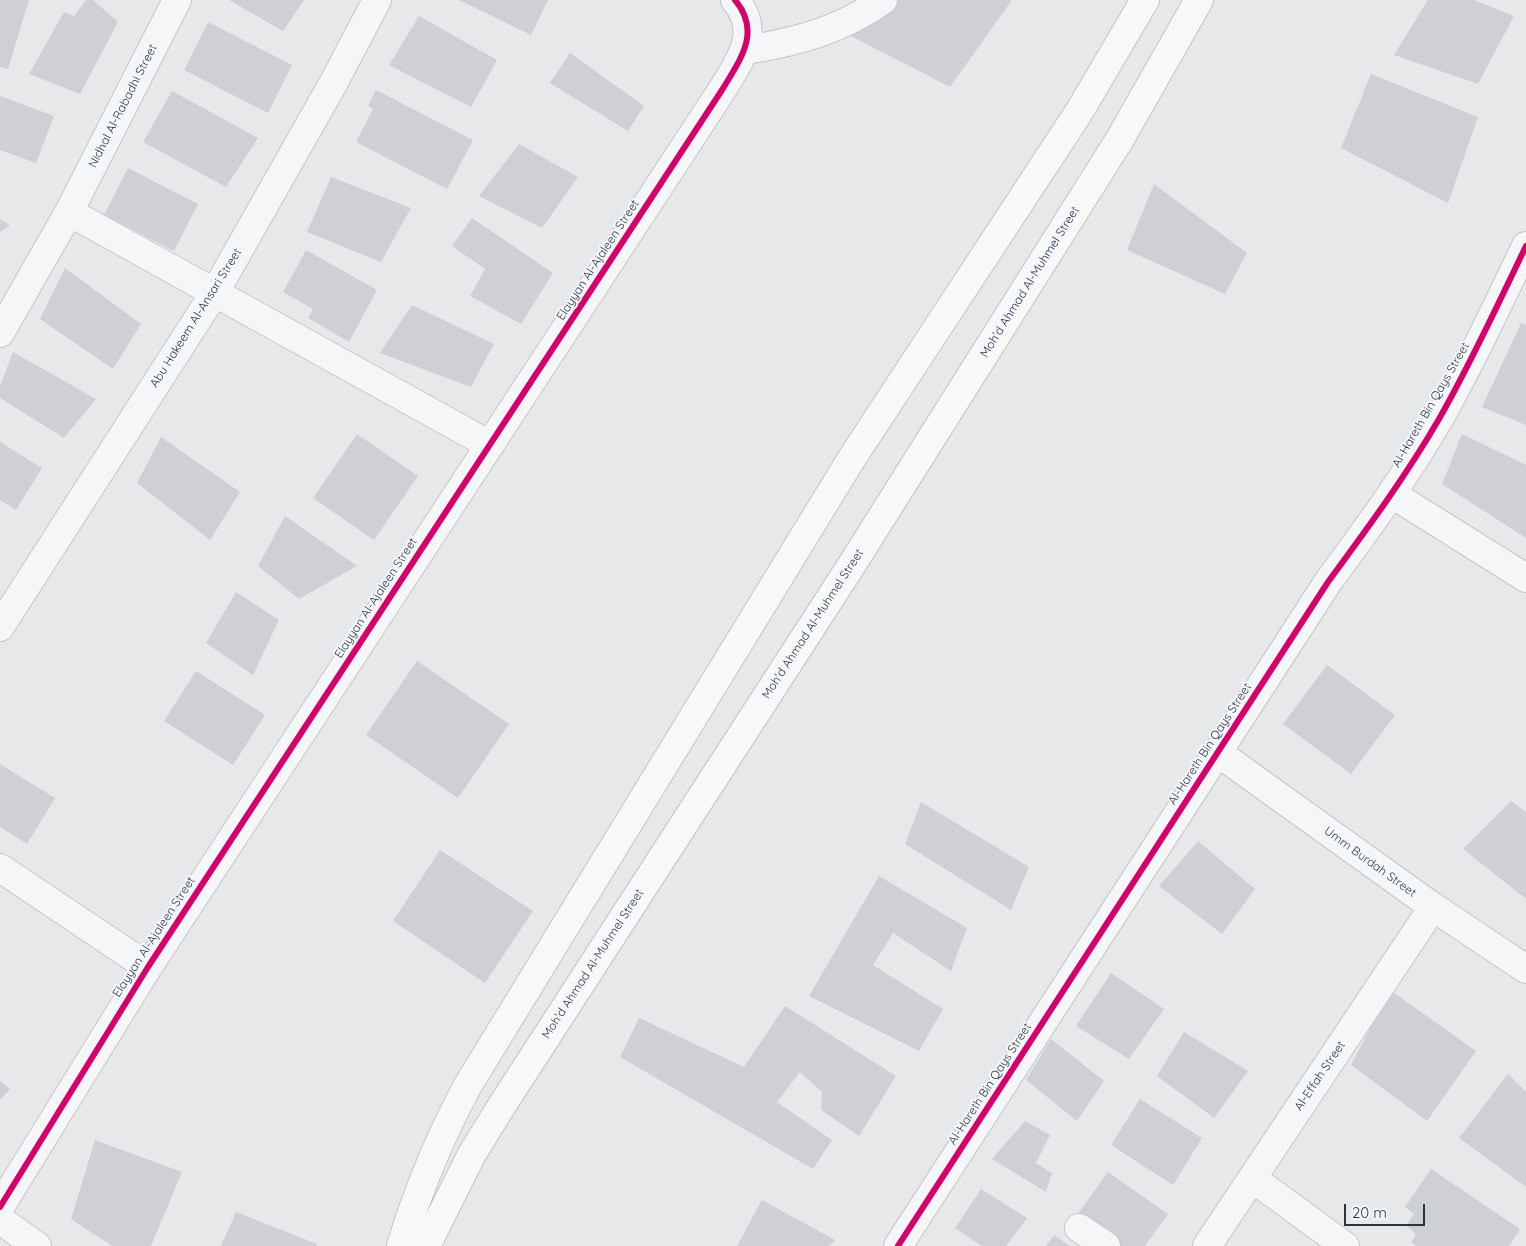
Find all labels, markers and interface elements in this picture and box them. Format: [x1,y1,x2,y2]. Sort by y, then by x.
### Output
street label: Nidhal Al-Rabadhi Street [86,42,160,170]
street label: Elayyan Al-Ajaleen Street [554,197,642,323]
street label: Moh’d Ahmad Al-Muhmel Street [977,204,1083,360]
street label: Abu Hakeem Al-Ansari Street [147,246,245,390]
street label: Al-Hareth Bin Qays Street [1389,340,1473,470]
street label: Elayyan Al-Ajaleen Street [332,535,420,661]
street label: Moh’d Ahmad Al-Muhmel Street [759,546,867,702]
street label: Al-Hareth Bin Qays Street [1165,681,1255,807]
street label: Umm Burdah Street [1321,824,1419,900]
street label: Elayyan Al-Ajaleen Street [110,874,198,1000]
street label: Moh’d Ahmad Al-Muhmel Street [539,886,647,1042]
street label: Al-Hareth Bin Qays Street [945,1021,1035,1147]
street label: Al-Effah Street [1291,1038,1349,1114]
scale bar [1346,1194,1427,1226]
text: 20 m [1352,1203,1387,1222]

